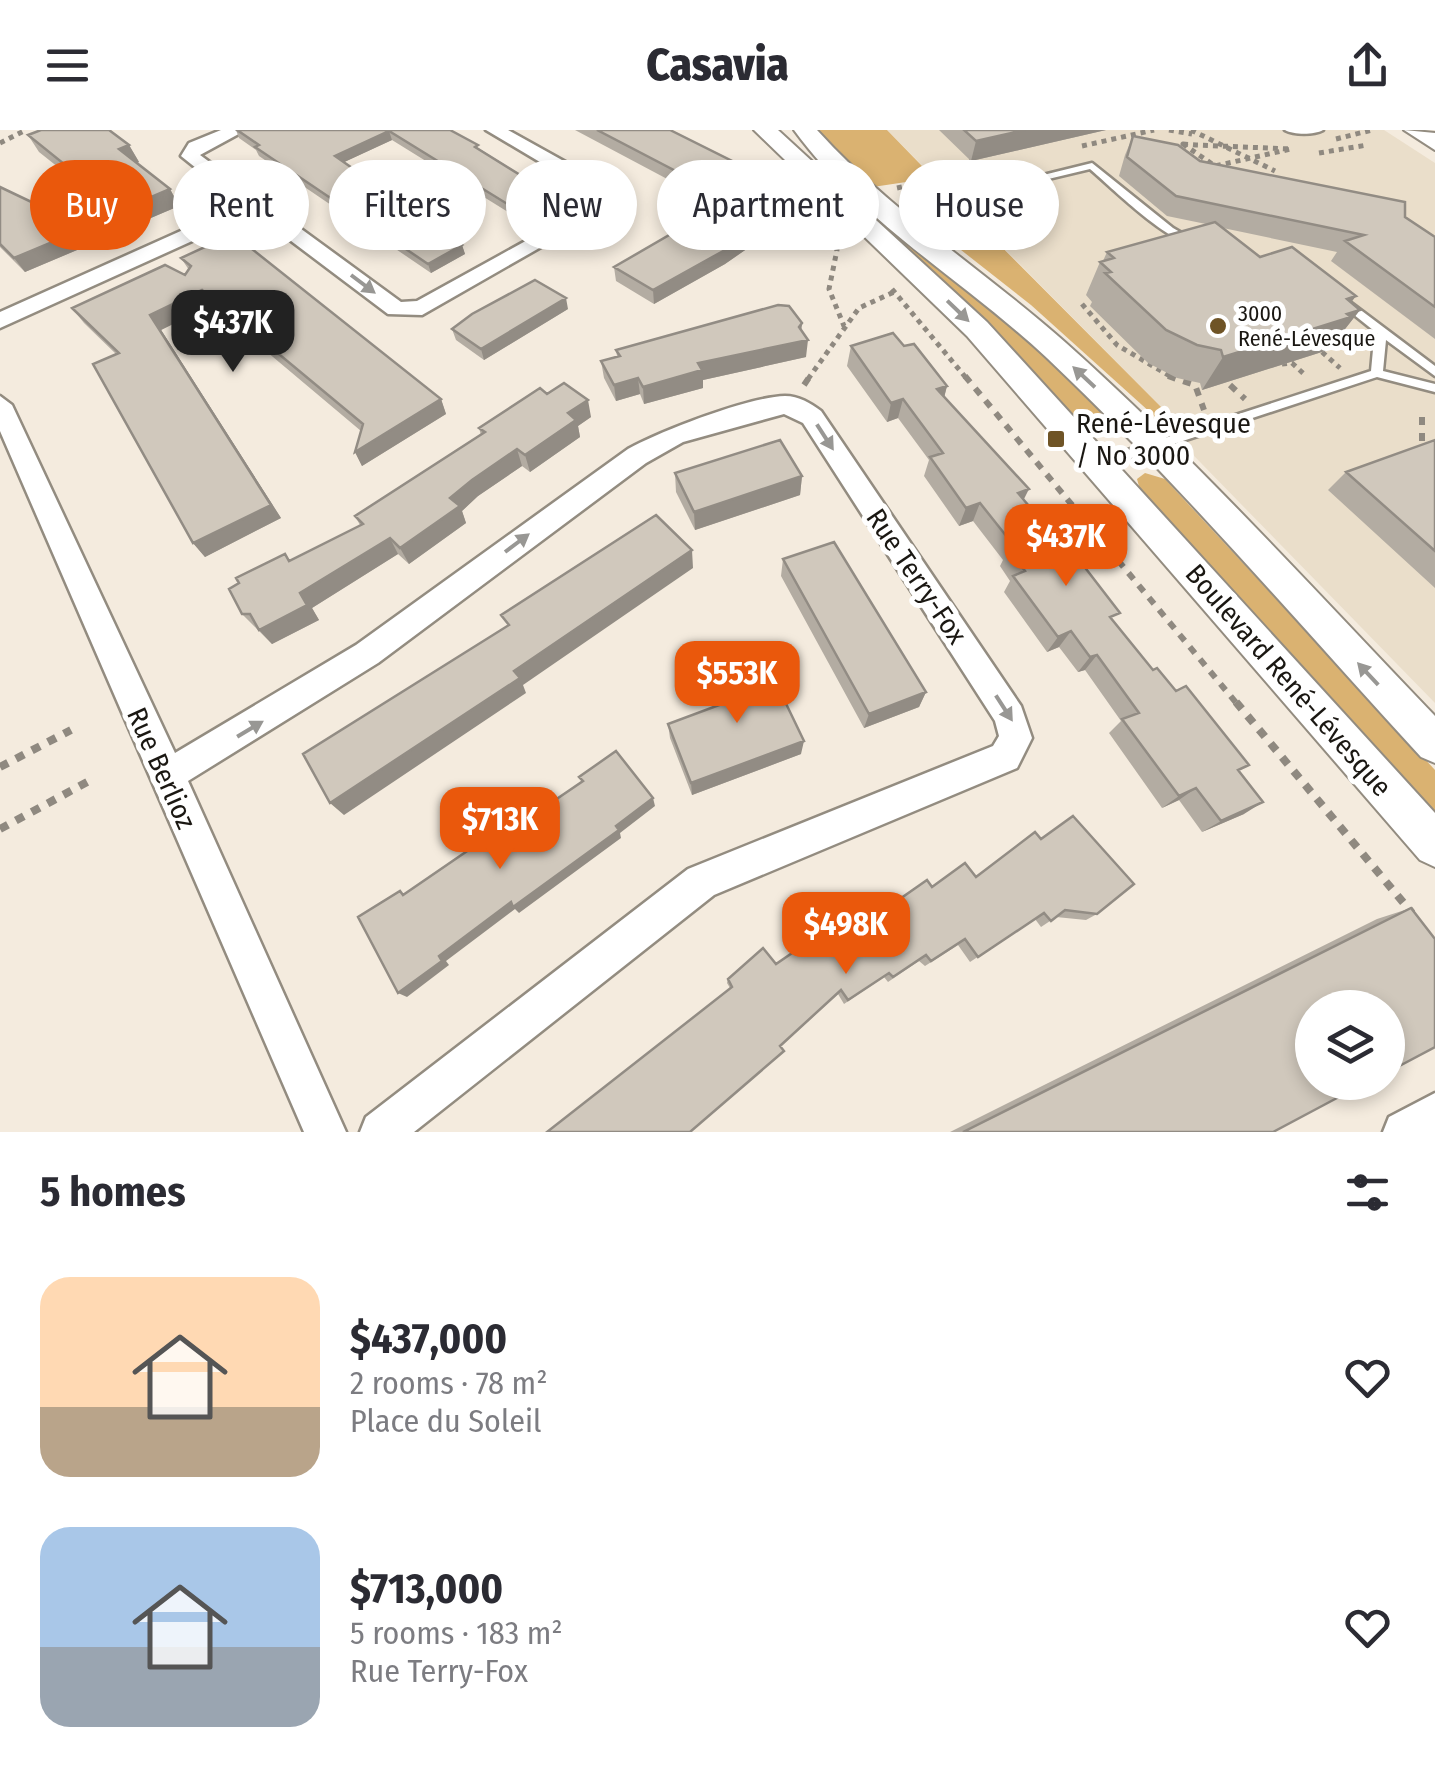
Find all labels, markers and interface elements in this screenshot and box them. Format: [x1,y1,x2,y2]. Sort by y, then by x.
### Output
icon: menu [40,38,95,93]
text: Casavia [646,38,789,92]
icon: share [1340,38,1395,93]
chip: Buy [30,160,153,250]
chip: Rent [173,160,309,250]
chip: Filters [329,160,486,250]
chip: New [506,160,637,250]
chip: Apartment [657,160,879,250]
chip: House [899,160,1059,250]
one-way arrow [350,273,376,293]
pin: $437K [163,290,303,375]
one-way arrow [946,299,970,322]
place label: 3000 René-Lévesque [1238,300,1375,352]
text: $437K [193,303,273,341]
marker: 3000 René-Lévesque [1207,315,1229,337]
one-way arrow [1072,366,1096,389]
place label: René-Lévesque / No 3000 [1076,407,1251,472]
one-way arrow [815,423,834,450]
marker: René-Lévesque / No 3000 [1045,428,1067,450]
street label: Rue Terry-Fox [859,503,974,651]
pin: $437K [996,504,1136,589]
text: $437K [1026,517,1106,555]
one-way arrow [504,533,530,553]
street label: Boulevard René-Lévesque [1179,558,1398,803]
pin: $553K [667,641,807,726]
text: $553K [697,654,777,692]
one-way arrow [1357,662,1380,686]
one-way arrow [995,694,1013,721]
street label: Rue Berlioz [120,702,203,834]
one-way arrow [236,721,264,738]
pin: $713K [430,787,570,872]
text: $713K [462,800,538,838]
pin: $498K [776,892,916,977]
text: $498K [804,905,888,943]
map controls [1295,990,1405,1100]
button: layers [1295,990,1405,1100]
icon: filters [1340,1165,1395,1220]
text: 5 homes [40,1167,186,1217]
text: $437,000 [350,1314,507,1364]
icon: home [120,1317,240,1437]
icon: heart [1340,1350,1395,1405]
text: 2 rooms · 78 m² [350,1364,548,1402]
text: Place du Soleil [350,1402,542,1440]
text: $713,000 [350,1564,503,1614]
icon: home [120,1567,240,1687]
icon: heart [1340,1600,1395,1655]
text: 5 rooms · 183 m² [350,1614,563,1652]
text: Rue Terry-Fox [350,1652,528,1690]

